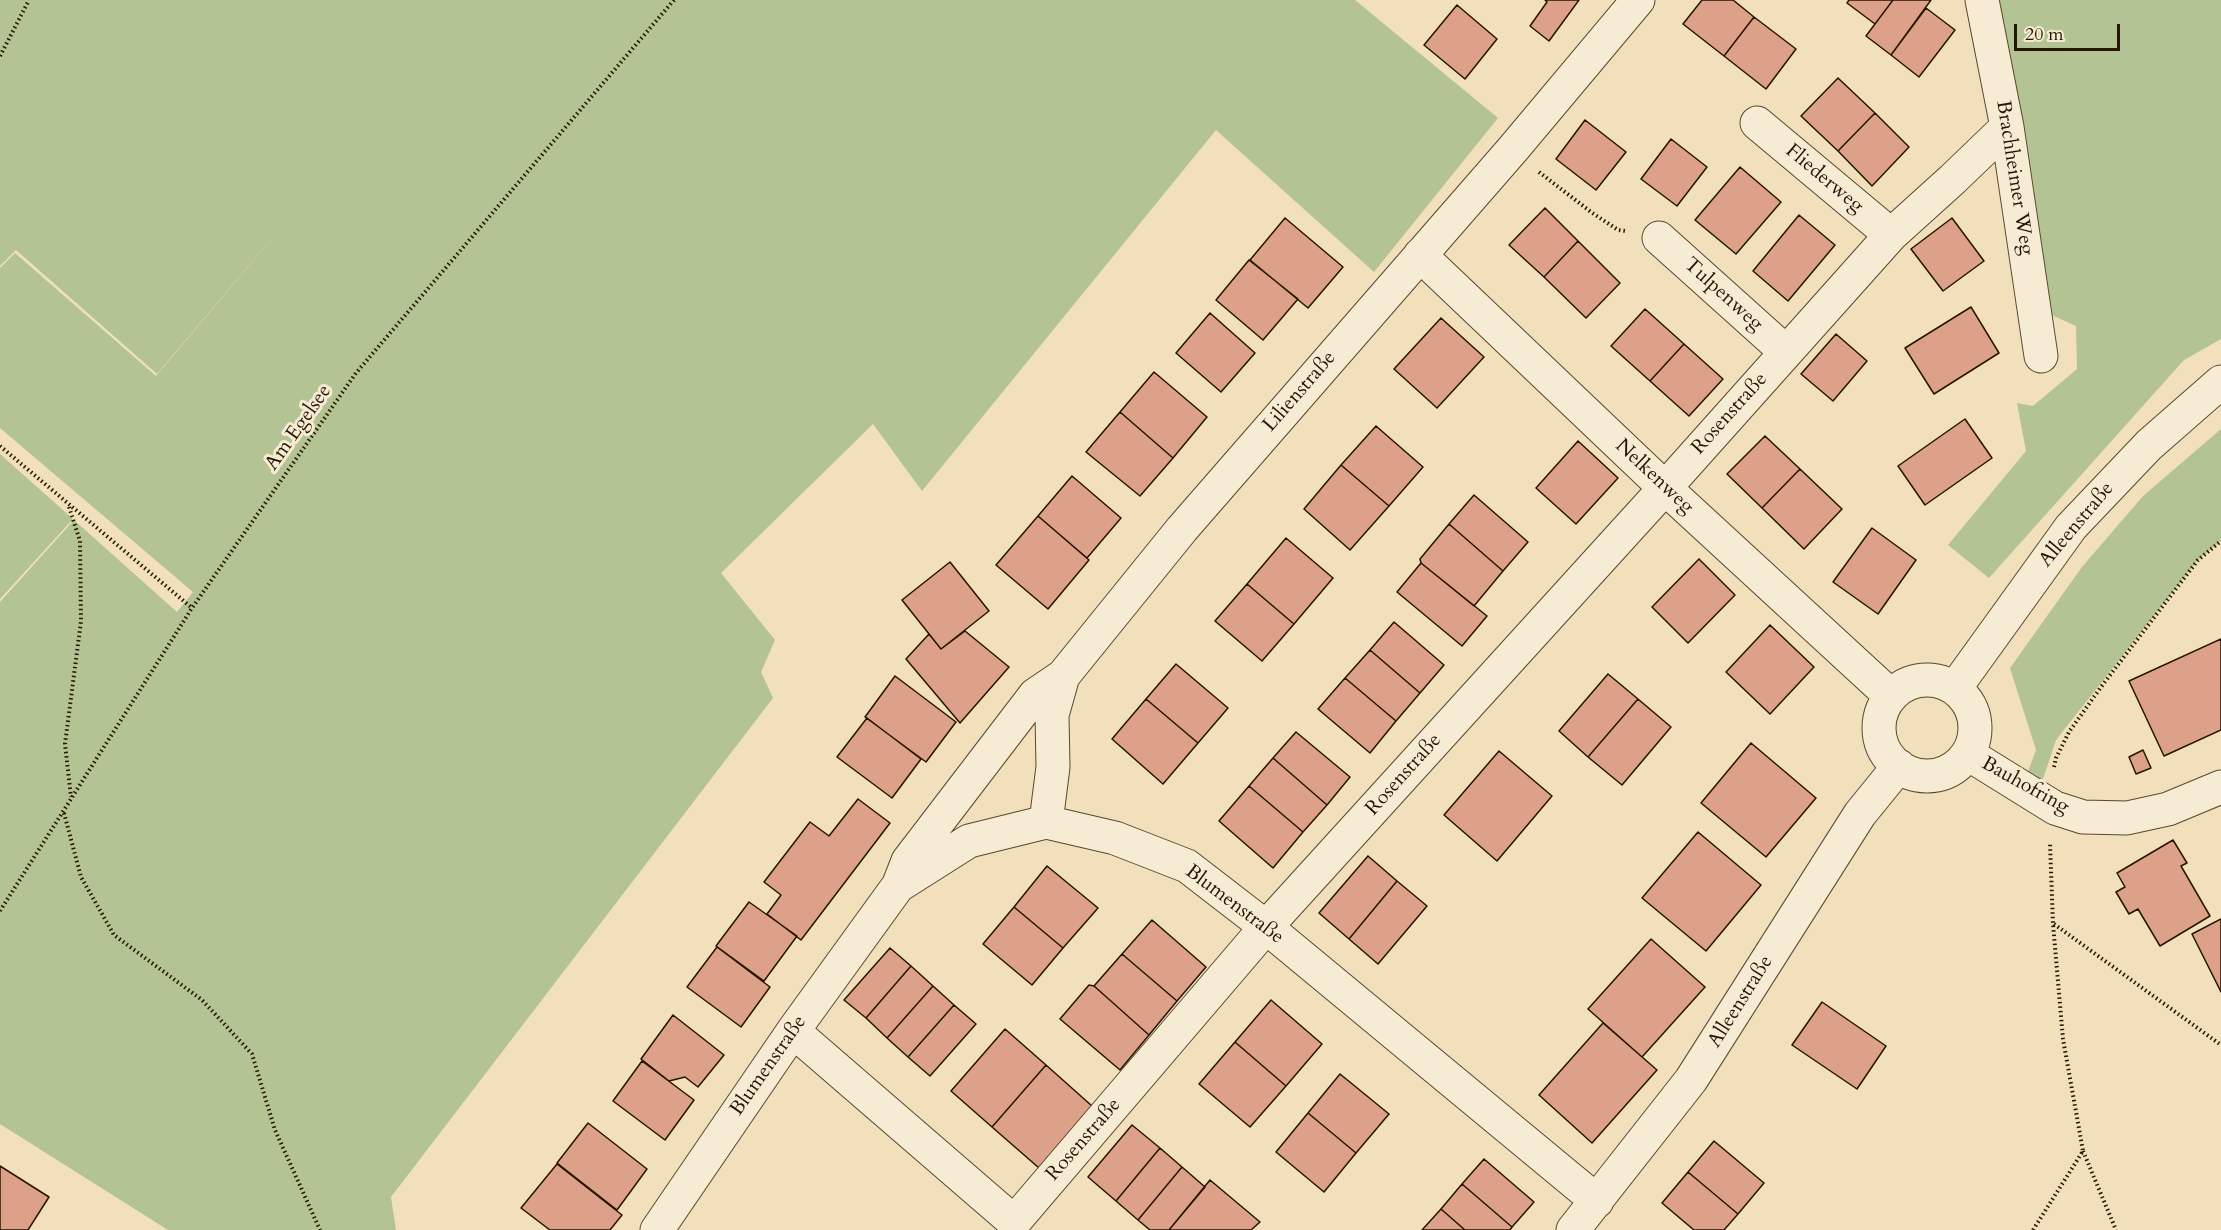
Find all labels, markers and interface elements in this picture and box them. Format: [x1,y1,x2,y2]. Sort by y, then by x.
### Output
scale bar [2017,12,2124,50]
text: 20 m [2025,22,2064,47]
street label: Brachheimer Weg [1990,99,2038,257]
street label: Fliederweg [1780,139,1868,219]
street label: Tulpenweg [1678,253,1768,337]
street label: Lilienstraße [1259,347,1341,437]
street label: Rosenstraße [1687,368,1773,460]
street label: Am Egelsee [261,381,337,475]
street label: Nelkenweg [1610,435,1698,519]
street label: Alleenstraße [2034,477,2120,573]
street label: Rosenstraße [1361,729,1447,821]
street label: Bauhofring [1977,752,2073,820]
street label: Blumenstraße [1180,860,1288,950]
street label: Alleenstraße [1703,952,1779,1052]
street label: Blumenstraße [726,1011,812,1121]
street label: Rosenstraße [1042,1094,1126,1186]

